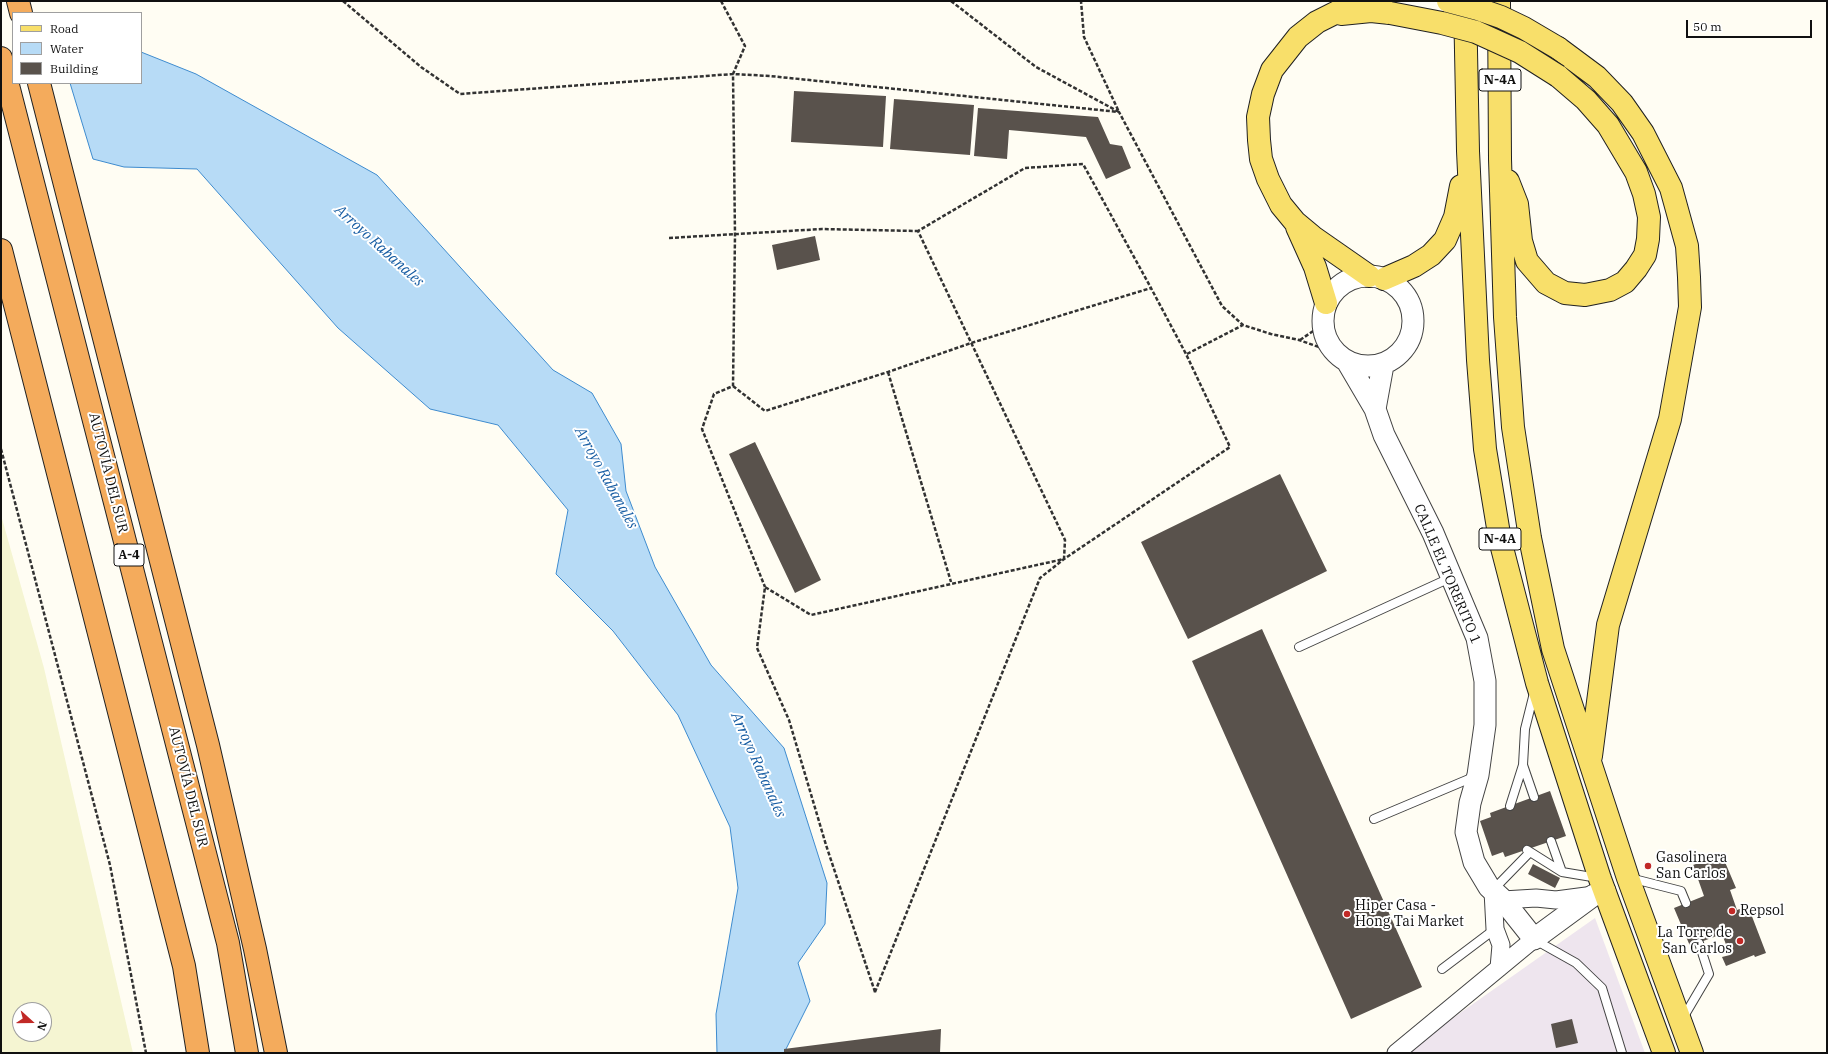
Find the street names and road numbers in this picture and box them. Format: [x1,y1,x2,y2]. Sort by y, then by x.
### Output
road number: N-4A [1479,69,1521,91]
street label: AUTOVÍA DEL SUR [85,411,131,535]
street label: CALLE EL TORERITO 1 [1410,502,1484,646]
road number: N-4A [1479,528,1521,550]
road number: A-4 [114,544,144,566]
street label: AUTOVÍA DEL SUR [165,725,211,849]

